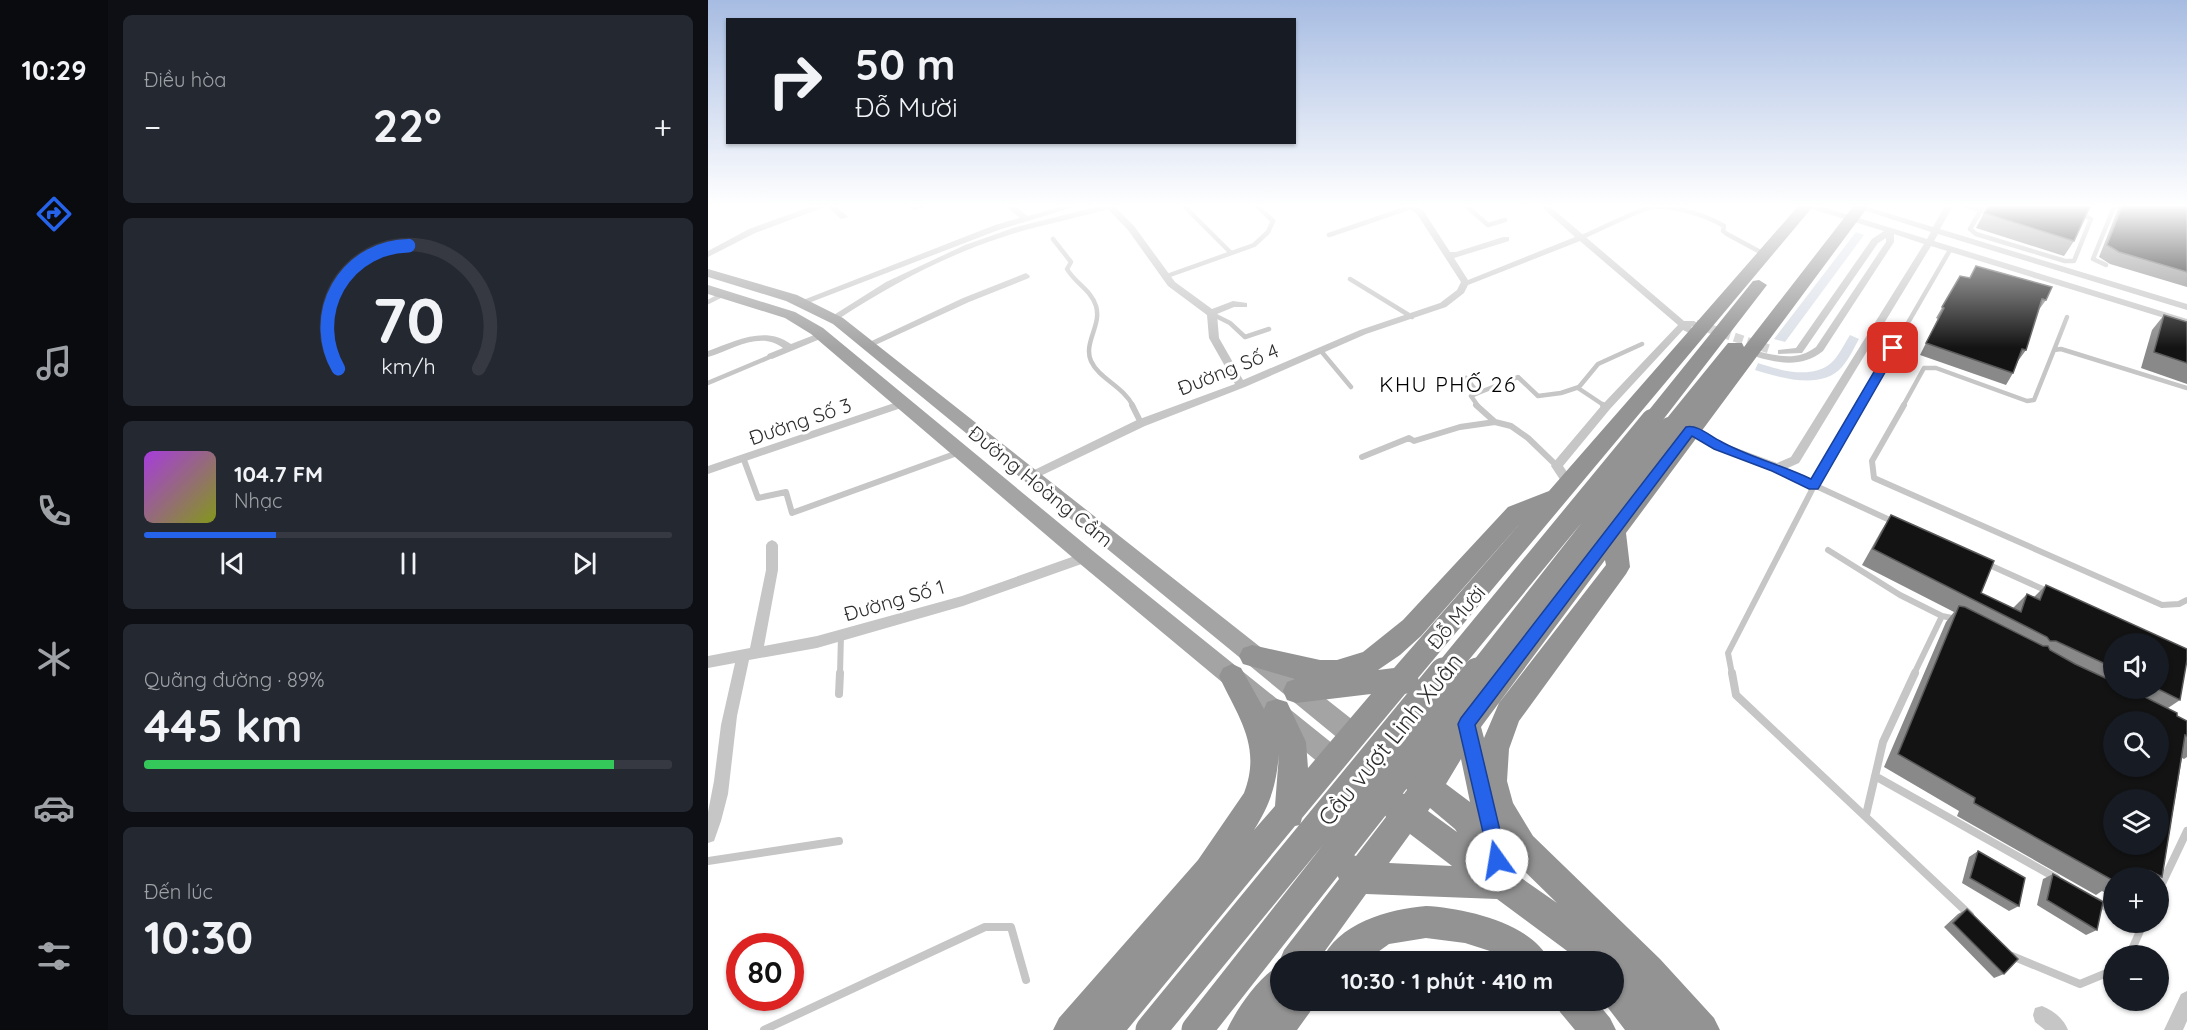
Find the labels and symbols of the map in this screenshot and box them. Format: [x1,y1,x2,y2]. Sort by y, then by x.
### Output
pin [1867,322,1918,373]
street label: Đường Số 4 [1174,337,1282,401]
district label: KHU PHỐ 26 [1379,371,1517,397]
street label: Đường Số 3 [746,392,854,450]
street label: Đường Hoàng Cầm [964,420,1118,552]
street label: Đường Số 1 [841,574,947,626]
street label: Đỗ Mười [1422,580,1490,654]
street label: Cầu vượt Linh Xuân [1311,646,1469,832]
position arrow [1465,828,1529,892]
speed limit sign: 80 [726,933,804,1011]

